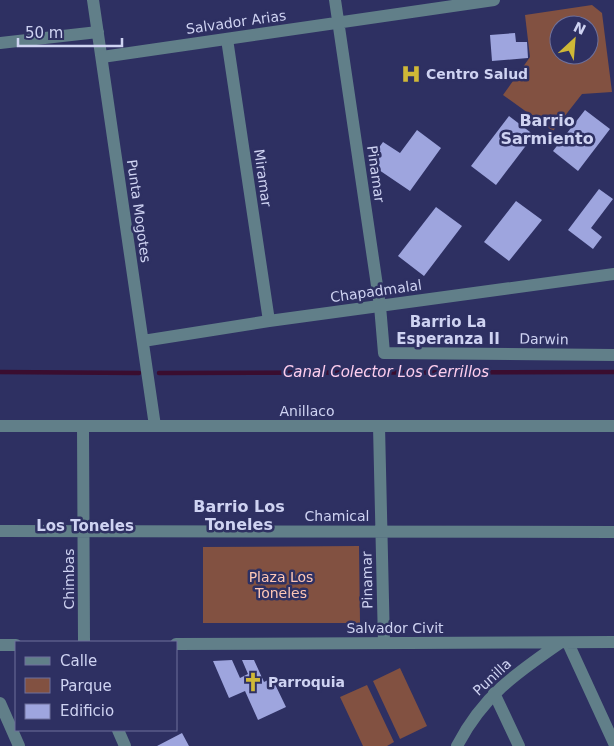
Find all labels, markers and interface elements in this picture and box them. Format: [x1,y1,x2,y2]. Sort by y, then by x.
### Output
street label: Salvador Arias [185,7,287,37]
scale bar [18,15,121,47]
north arrow [549,15,599,65]
text: N [571,19,588,38]
text: 50 m [25,24,63,42]
hospital icon: Centro Salud [400,63,422,85]
place label: Centro Salud [426,66,528,82]
district label: Barrio Sarmiento [500,111,594,148]
street label: Pinamar [364,144,388,204]
street label: Miramar [251,148,275,208]
street label: Punta Mogotes [124,158,154,264]
street label: Chapadmalal [329,277,423,305]
district label: Barrio La Esperanza II [396,313,500,348]
street label: Darwin [519,331,569,347]
water label: Canal Colector Los Cerrillos [283,363,489,381]
street label: Anillaco [280,403,334,419]
district label: Barrio Los Toneles [193,497,285,534]
street label: Chamical [305,508,369,524]
district label: Los Toneles [36,517,134,535]
street label: Chimbas [61,549,77,609]
street label: Pinamar [358,551,376,609]
park label: Plaza Los Toneles [249,569,313,601]
street label: Salvador Civit [346,620,444,636]
legend [15,641,178,731]
text: Calle [60,652,97,670]
street label: Punilla [470,655,514,699]
church icon: Parroquia [242,671,264,693]
place label: Parroquia [268,674,345,690]
text: Parque [60,677,112,695]
text: Edificio [60,702,114,720]

